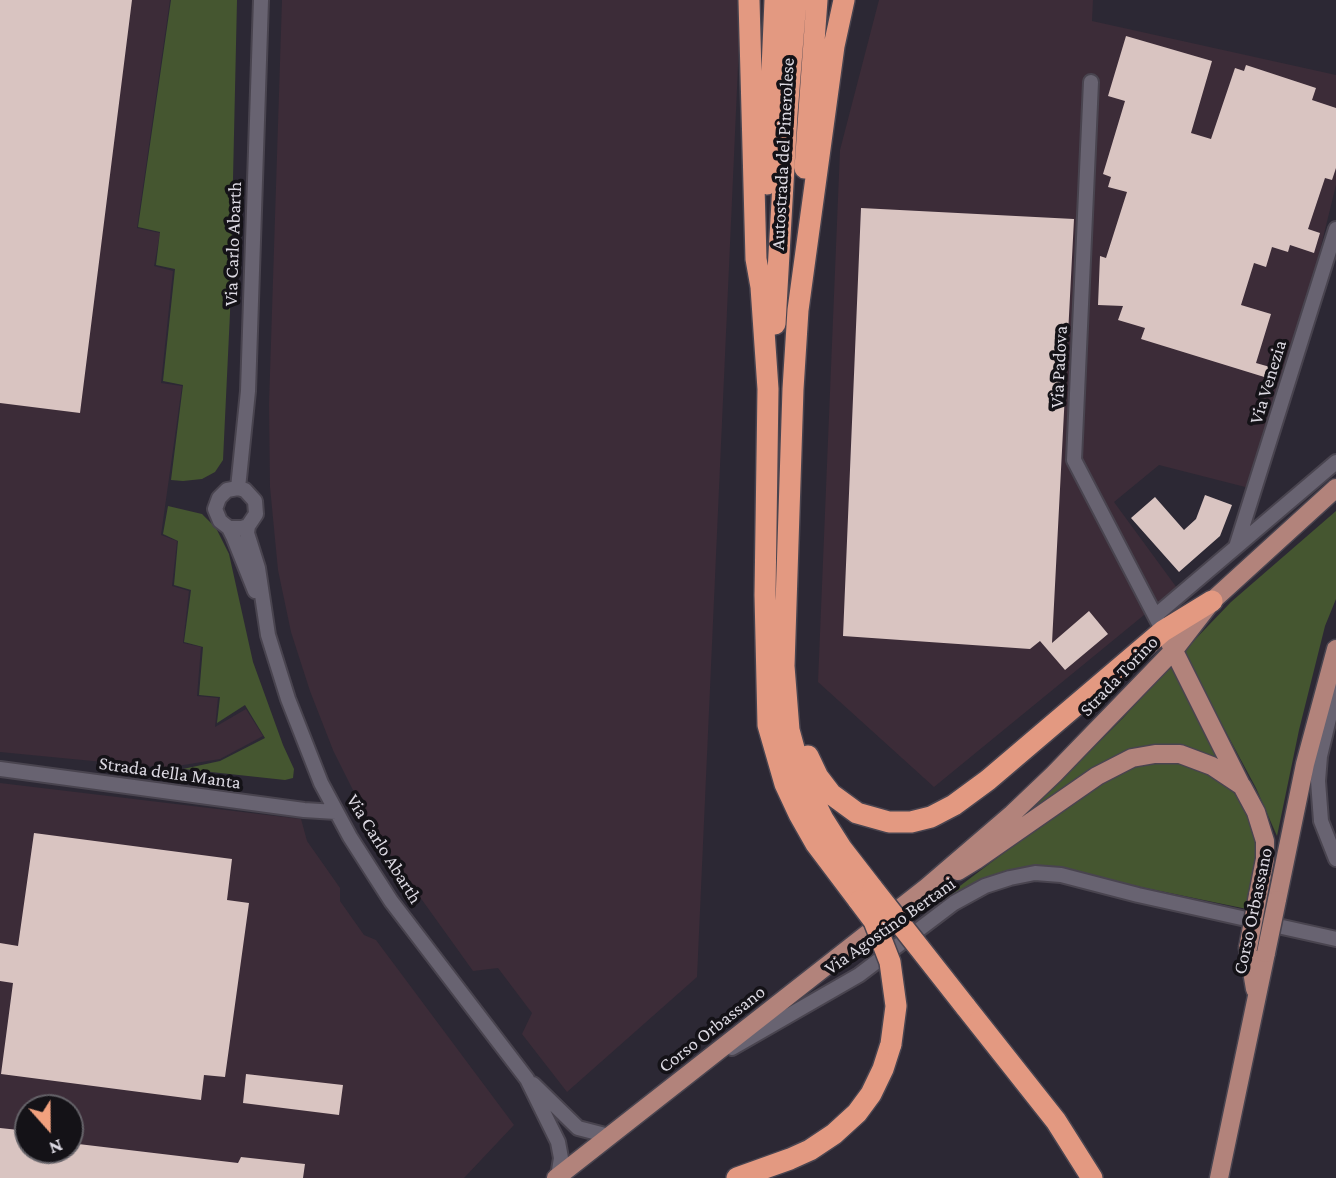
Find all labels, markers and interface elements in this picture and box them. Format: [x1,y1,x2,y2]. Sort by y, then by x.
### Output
street label: Autostrada del Pinerolese [767,57,799,251]
street label: Via Carlo Abarth [219,181,247,307]
street label: Via Padova [1045,325,1073,409]
street label: Via Venezia [1244,337,1292,427]
street label: Strada Torino [1075,631,1163,721]
street label: Strada della Manta [98,752,242,794]
street label: Via Carlo Abarth [341,790,427,908]
street label: Corso Orbassano [1228,846,1278,976]
street label: Via Agostino Bertani [820,872,960,980]
street label: Corso Orbassano [654,980,770,1078]
north arrow [14,1094,84,1164]
text: N [46,1135,66,1159]

